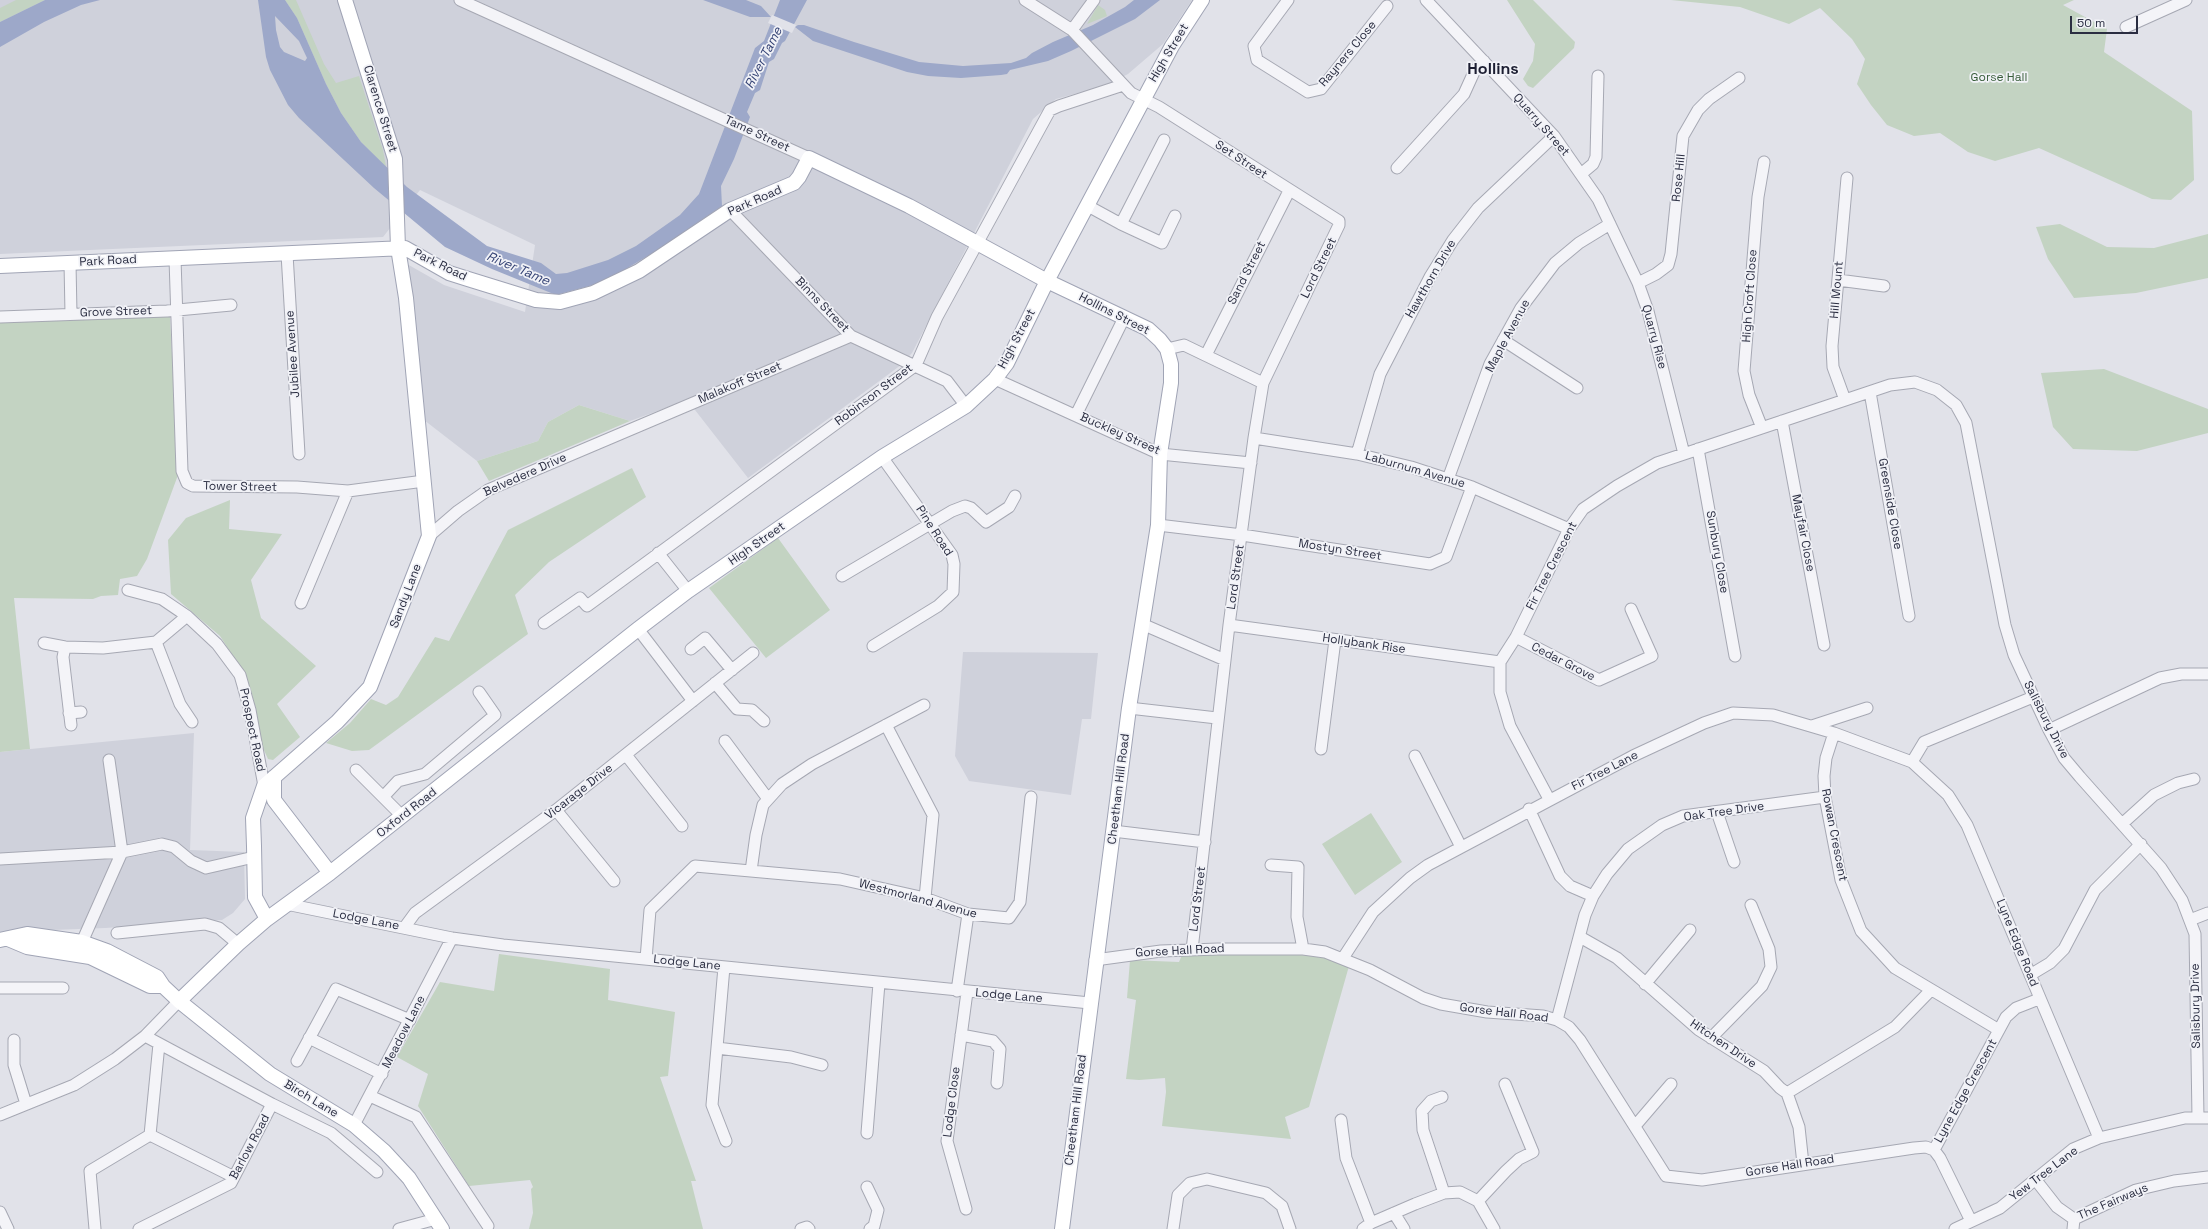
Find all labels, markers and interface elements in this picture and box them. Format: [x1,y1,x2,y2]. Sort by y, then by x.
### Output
scale bar [2072,8,2140,34]
text: 50 m [2077,15,2105,31]
street label: Rayners Close [1316,18,1380,90]
street label: High Street [1146,21,1192,85]
water label: River Tame [742,25,786,91]
district label: Hollins [1467,60,1519,80]
street label: Clarence Street [360,64,400,154]
park label: Gorse Hall [1971,71,2027,85]
street label: Quarry Street [1510,91,1572,159]
street label: Tame Street [722,113,792,155]
street label: Set Street [1212,138,1270,182]
street label: Rose Hill [1669,153,1689,203]
street label: Park Road [726,183,784,219]
street label: Lord Street [1298,235,1340,301]
street label: Hawthorn Drive [1403,237,1459,321]
street label: Sand Street [1225,239,1269,307]
street label: Park Road [411,246,469,284]
water label: River Tame [484,249,552,289]
street label: High Croft Close [1740,249,1760,343]
street label: Park Road [79,252,137,270]
street label: Hill Mount [1827,261,1847,319]
street label: Binns Street [792,274,852,336]
street label: Hollins Street [1076,290,1152,338]
street label: Maple Avenue [1483,297,1533,375]
street label: Quarry Rise [1639,303,1669,371]
street label: Grove Street [80,304,152,320]
street label: High Street [995,307,1039,371]
street label: Jubilee Avenue [283,310,303,398]
street label: Malakoff Street [696,359,784,407]
street label: Robinson Street [832,361,916,429]
street label: Buckley Street [1078,410,1162,458]
street label: Laburnum Avenue [1363,449,1467,491]
street label: Belvedere Drive [481,450,569,500]
street label: Greenside Close [1875,457,1905,551]
street label: Tower Street [203,479,277,495]
street label: Mayfair Close [1788,493,1818,573]
street label: Pine Road [912,503,956,559]
street label: Sunbury Close [1703,510,1731,594]
street label: High Street [726,519,788,569]
street label: Fir Tree Crescent [1524,519,1580,613]
street label: Mostyn Street [1297,536,1383,564]
street label: Lord Street [1224,543,1248,611]
street label: Sandy Lane [387,562,425,630]
street label: Hollybank Rise [1321,631,1407,657]
street label: Cedar Grove [1529,640,1597,684]
street label: Salisbury Drive [2020,679,2072,761]
street label: Prospect Road [236,687,268,773]
street label: Cheetham Hill Road [1105,733,1133,845]
street label: Fir Tree Lane [1569,748,1641,794]
street label: Vicarage Drive [542,761,616,823]
street label: Oxford Road [374,785,440,841]
street label: Rowan Crescent [1818,787,1850,883]
street label: Oak Tree Drive [1683,799,1765,825]
street label: Lord Street [1187,866,1209,932]
street label: Westmorland Avenue [857,876,979,922]
street label: Lyne Edge Road [1993,897,2041,989]
street label: Lodge Lane [332,906,400,934]
street label: Gorse Hall Road [1135,941,1225,961]
street label: Lodge Lane [653,952,721,974]
street label: Salisbury Drive [2188,963,2204,1049]
street label: Lodge Lane [975,986,1043,1006]
street label: Meadow Lane [379,993,429,1071]
street label: Gorse Hall Road [1459,1000,1549,1026]
street label: Hitchen Drive [1687,1017,1759,1071]
street label: Lyne Edge Crescent [1932,1037,2000,1145]
street label: Cheetham Hill Road [1062,1054,1090,1166]
street label: Lodge Close [941,1066,963,1138]
street label: Birch Lane [281,1077,341,1121]
street label: Barlow Road [227,1112,273,1182]
street label: Yew Tree Lane [2007,1144,2081,1204]
street label: Gorse Hall Road [1745,1152,1835,1180]
street label: The Fairways [2076,1181,2150,1223]

